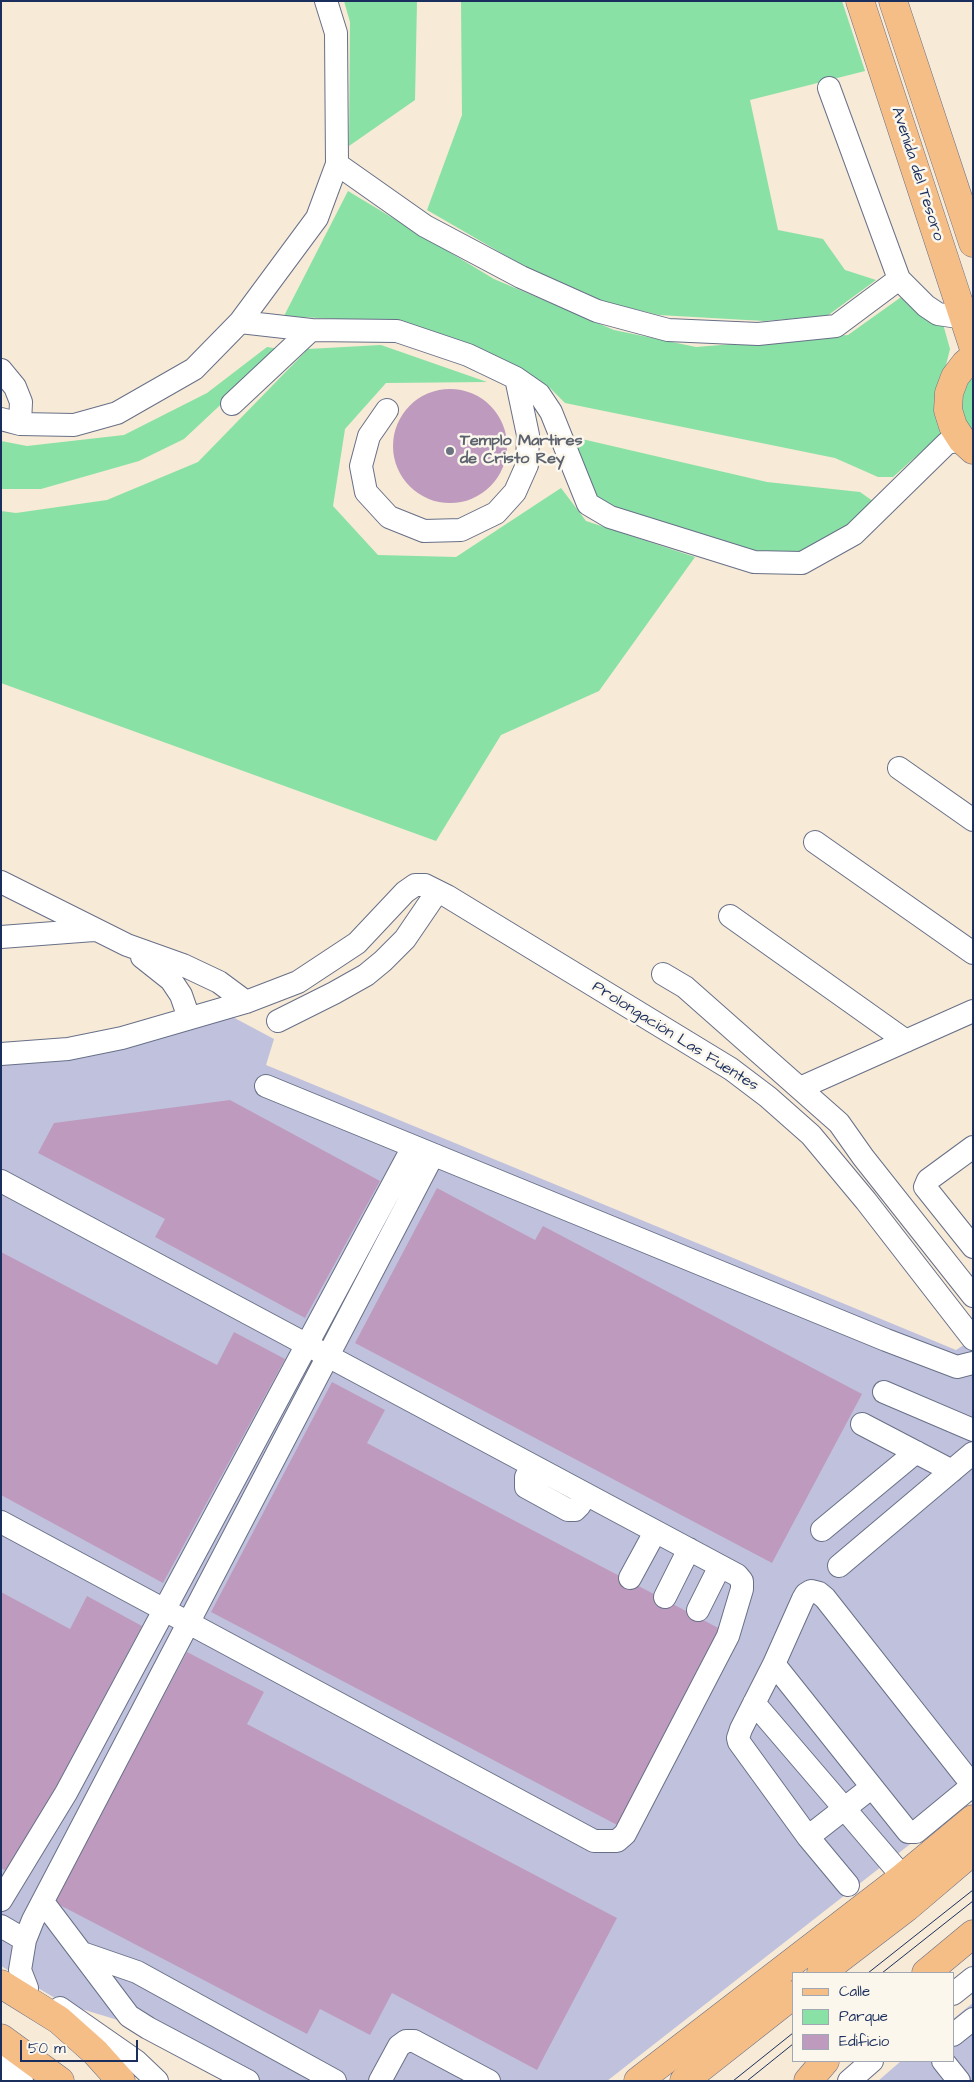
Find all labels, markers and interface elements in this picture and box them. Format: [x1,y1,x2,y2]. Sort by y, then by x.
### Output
street label: Avenida del Tesoro [886,105,948,243]
place label: Templo Martires de Cristo Rey [460,432,583,470]
marker: Templo Martires de Cristo Rey [444,445,456,457]
street label: Prolongación Las Fuentes [588,978,762,1096]
legend [792,1972,954,2062]
text: Calle [839,1981,870,2002]
text: Parque [839,2006,888,2027]
scale bar [22,2030,140,2062]
text: Edificio [839,2031,889,2052]
text: 50 m [28,2038,66,2059]

